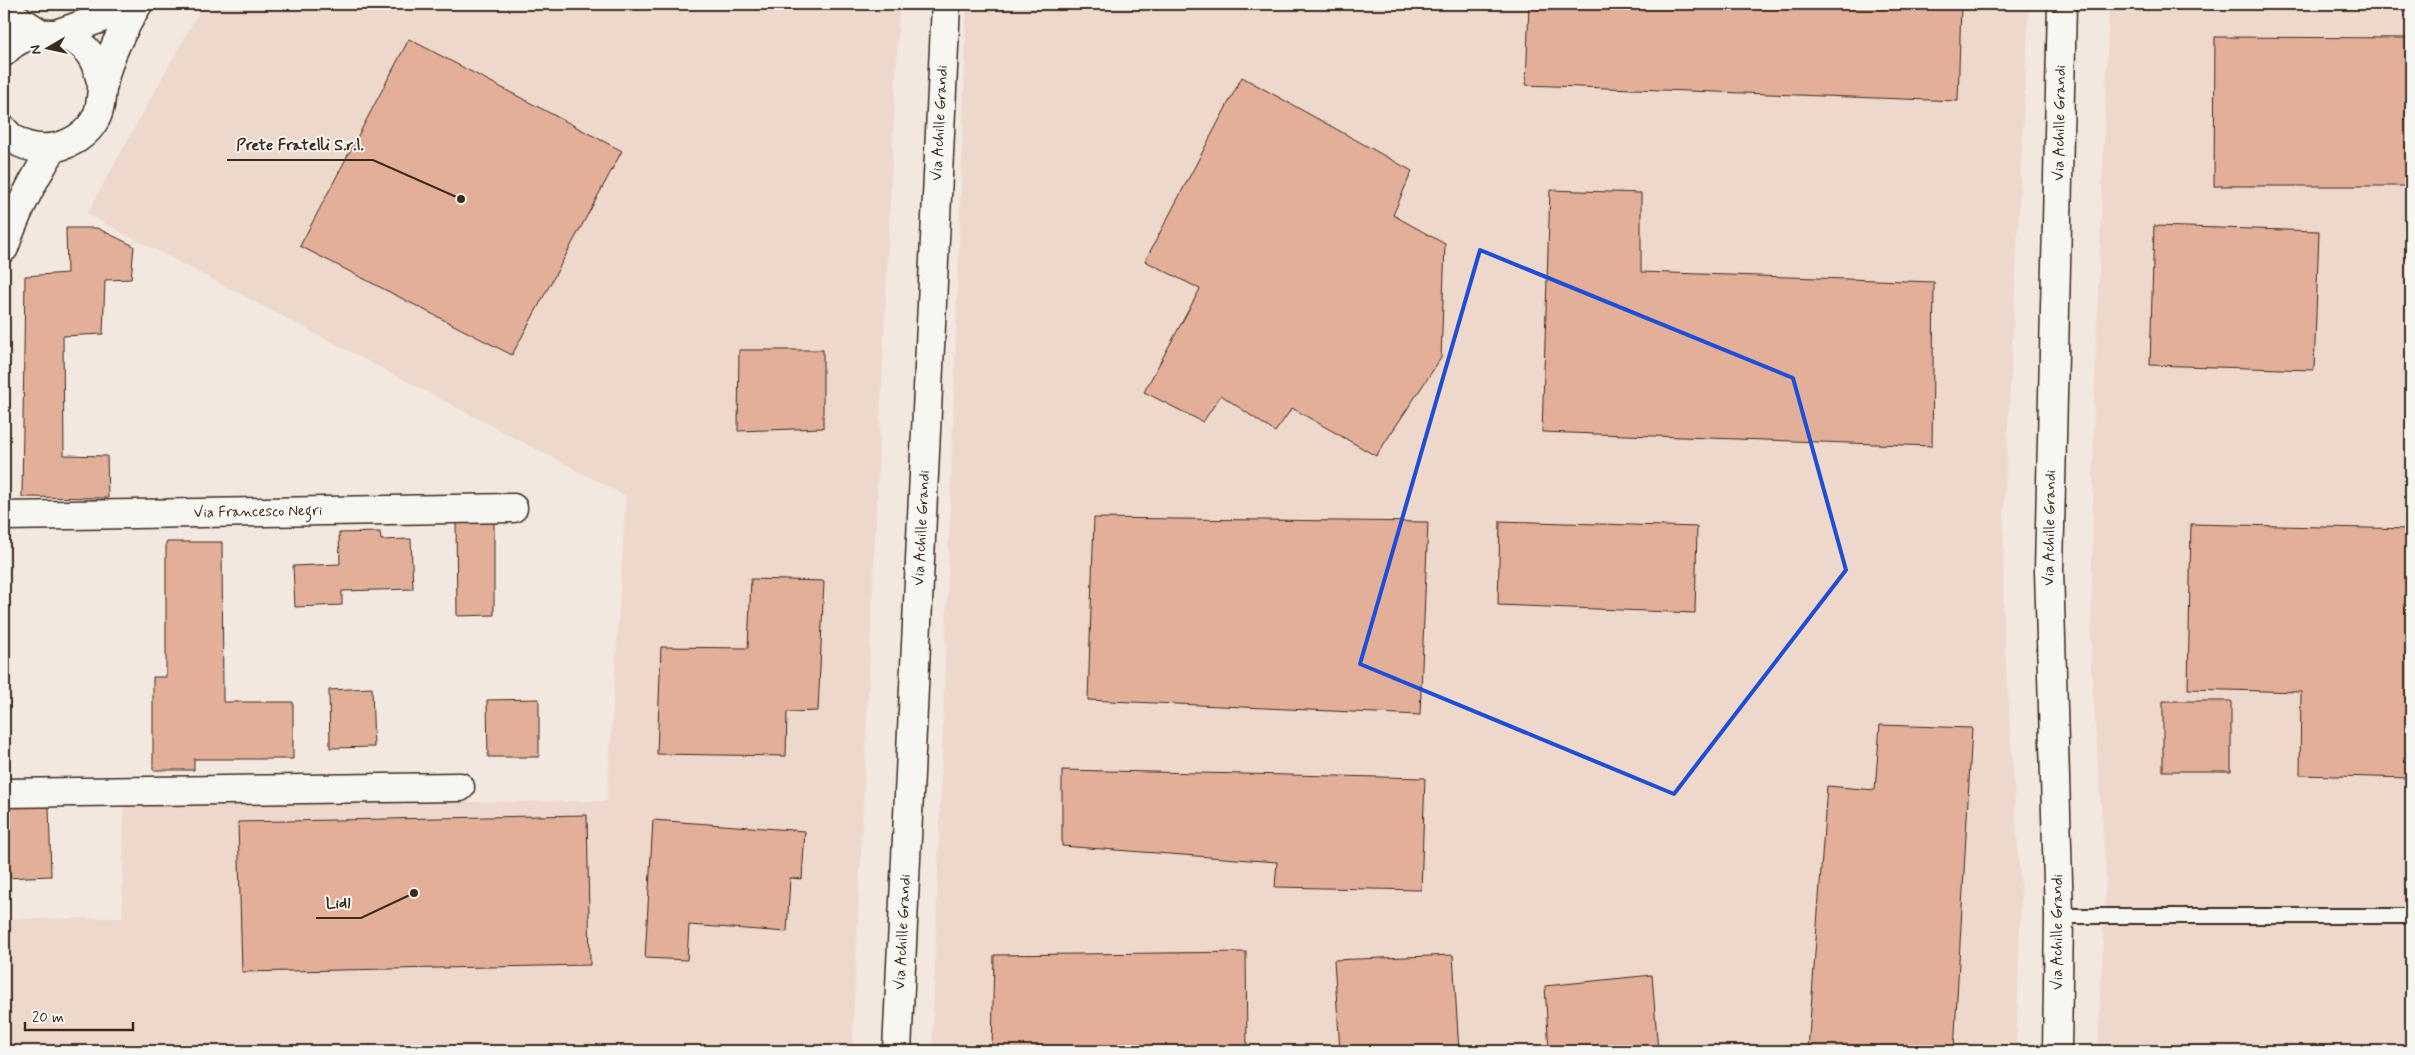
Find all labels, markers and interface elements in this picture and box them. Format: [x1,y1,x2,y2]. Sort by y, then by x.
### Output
north arrow [22,22,72,72]
text: N [27,44,46,56]
street label: Via Achille Grandi [927,65,953,181]
street label: Via Achille Grandi [2049,65,2071,181]
callout: Prete Fratelli S.r.l. [227,129,373,160]
text: Prete Fratelli S.r.l. [236,135,364,156]
street label: Via Achille Grandi [909,470,935,586]
street label: Via Achille Grandi [2039,470,2061,586]
street label: Via Francesco Negri [193,501,323,524]
street label: Via Achille Grandi [890,874,916,990]
street label: Via Achille Grandi [2048,874,2068,990]
callout: Lidl [316,887,361,918]
text: Lidl [326,893,350,914]
scale bar [25,1000,132,1032]
text: 20 m [32,1008,64,1028]

